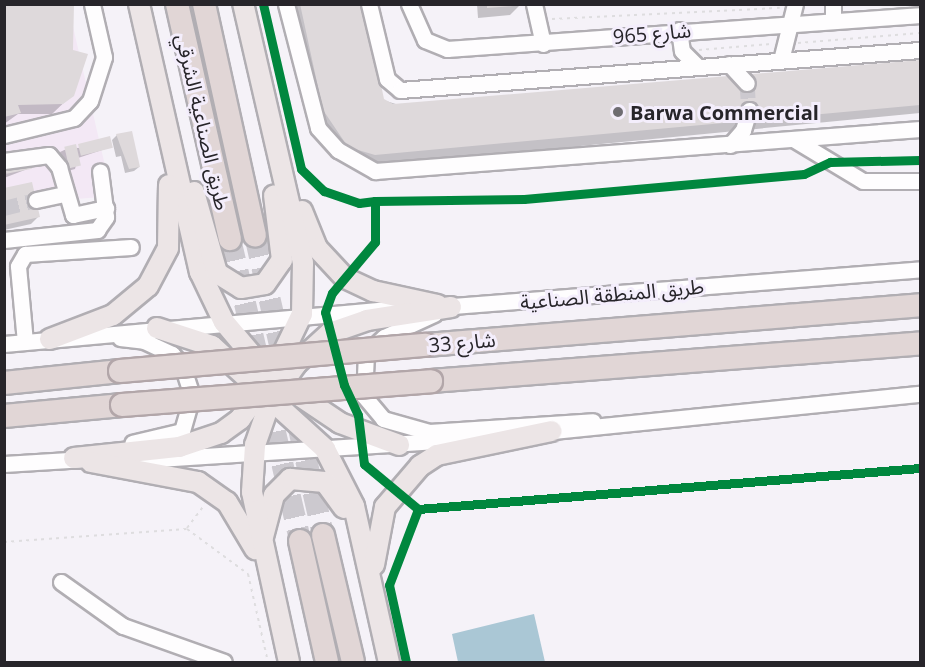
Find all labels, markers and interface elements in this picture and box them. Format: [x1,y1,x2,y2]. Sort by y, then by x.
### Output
street label: شارع 965 [612,18,692,48]
street label: طريق الصناعية الشرقي [171,32,235,212]
place label: Barwa Commercial [630,100,819,124]
marker: Barwa Commercial [611,105,625,119]
street label: طريق المنطقة الصناعية [519,274,705,314]
street label: شارع 33 [428,327,496,357]

